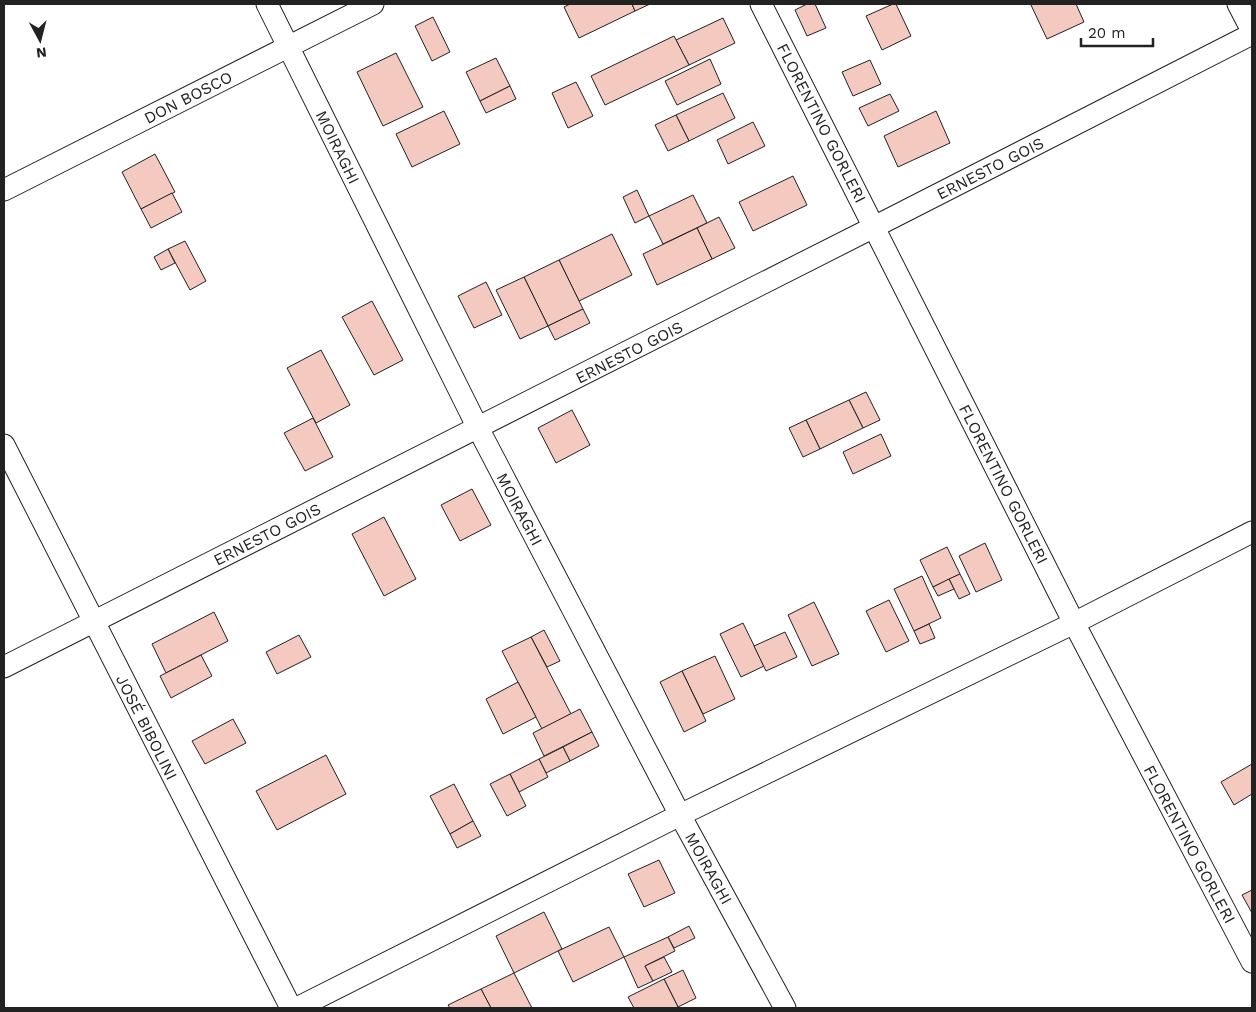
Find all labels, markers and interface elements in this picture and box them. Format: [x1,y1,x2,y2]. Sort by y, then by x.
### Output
north arrow [15,15,65,65]
scale bar [1081,15,1154,47]
text: 20 m [1088,24,1126,42]
street label: FLORENTINO GORLERI [773,40,870,206]
text: N [35,44,48,61]
street label: DON BOSCO [141,67,235,128]
street label: MOIRAGHI [312,107,363,187]
street label: ERNESTO GOIS [933,133,1047,204]
street label: ERNESTO GOIS [572,317,686,388]
street label: FLORENTINO GORLERI [955,401,1052,567]
street label: MOIRAGHI [493,470,547,549]
street label: ERNESTO GOIS [210,499,324,570]
street label: JOSÉ BIBOLINI [112,672,181,783]
street label: FLORENTINO GORLERI [1140,762,1239,927]
street label: MOIRAGHI [681,829,736,908]

